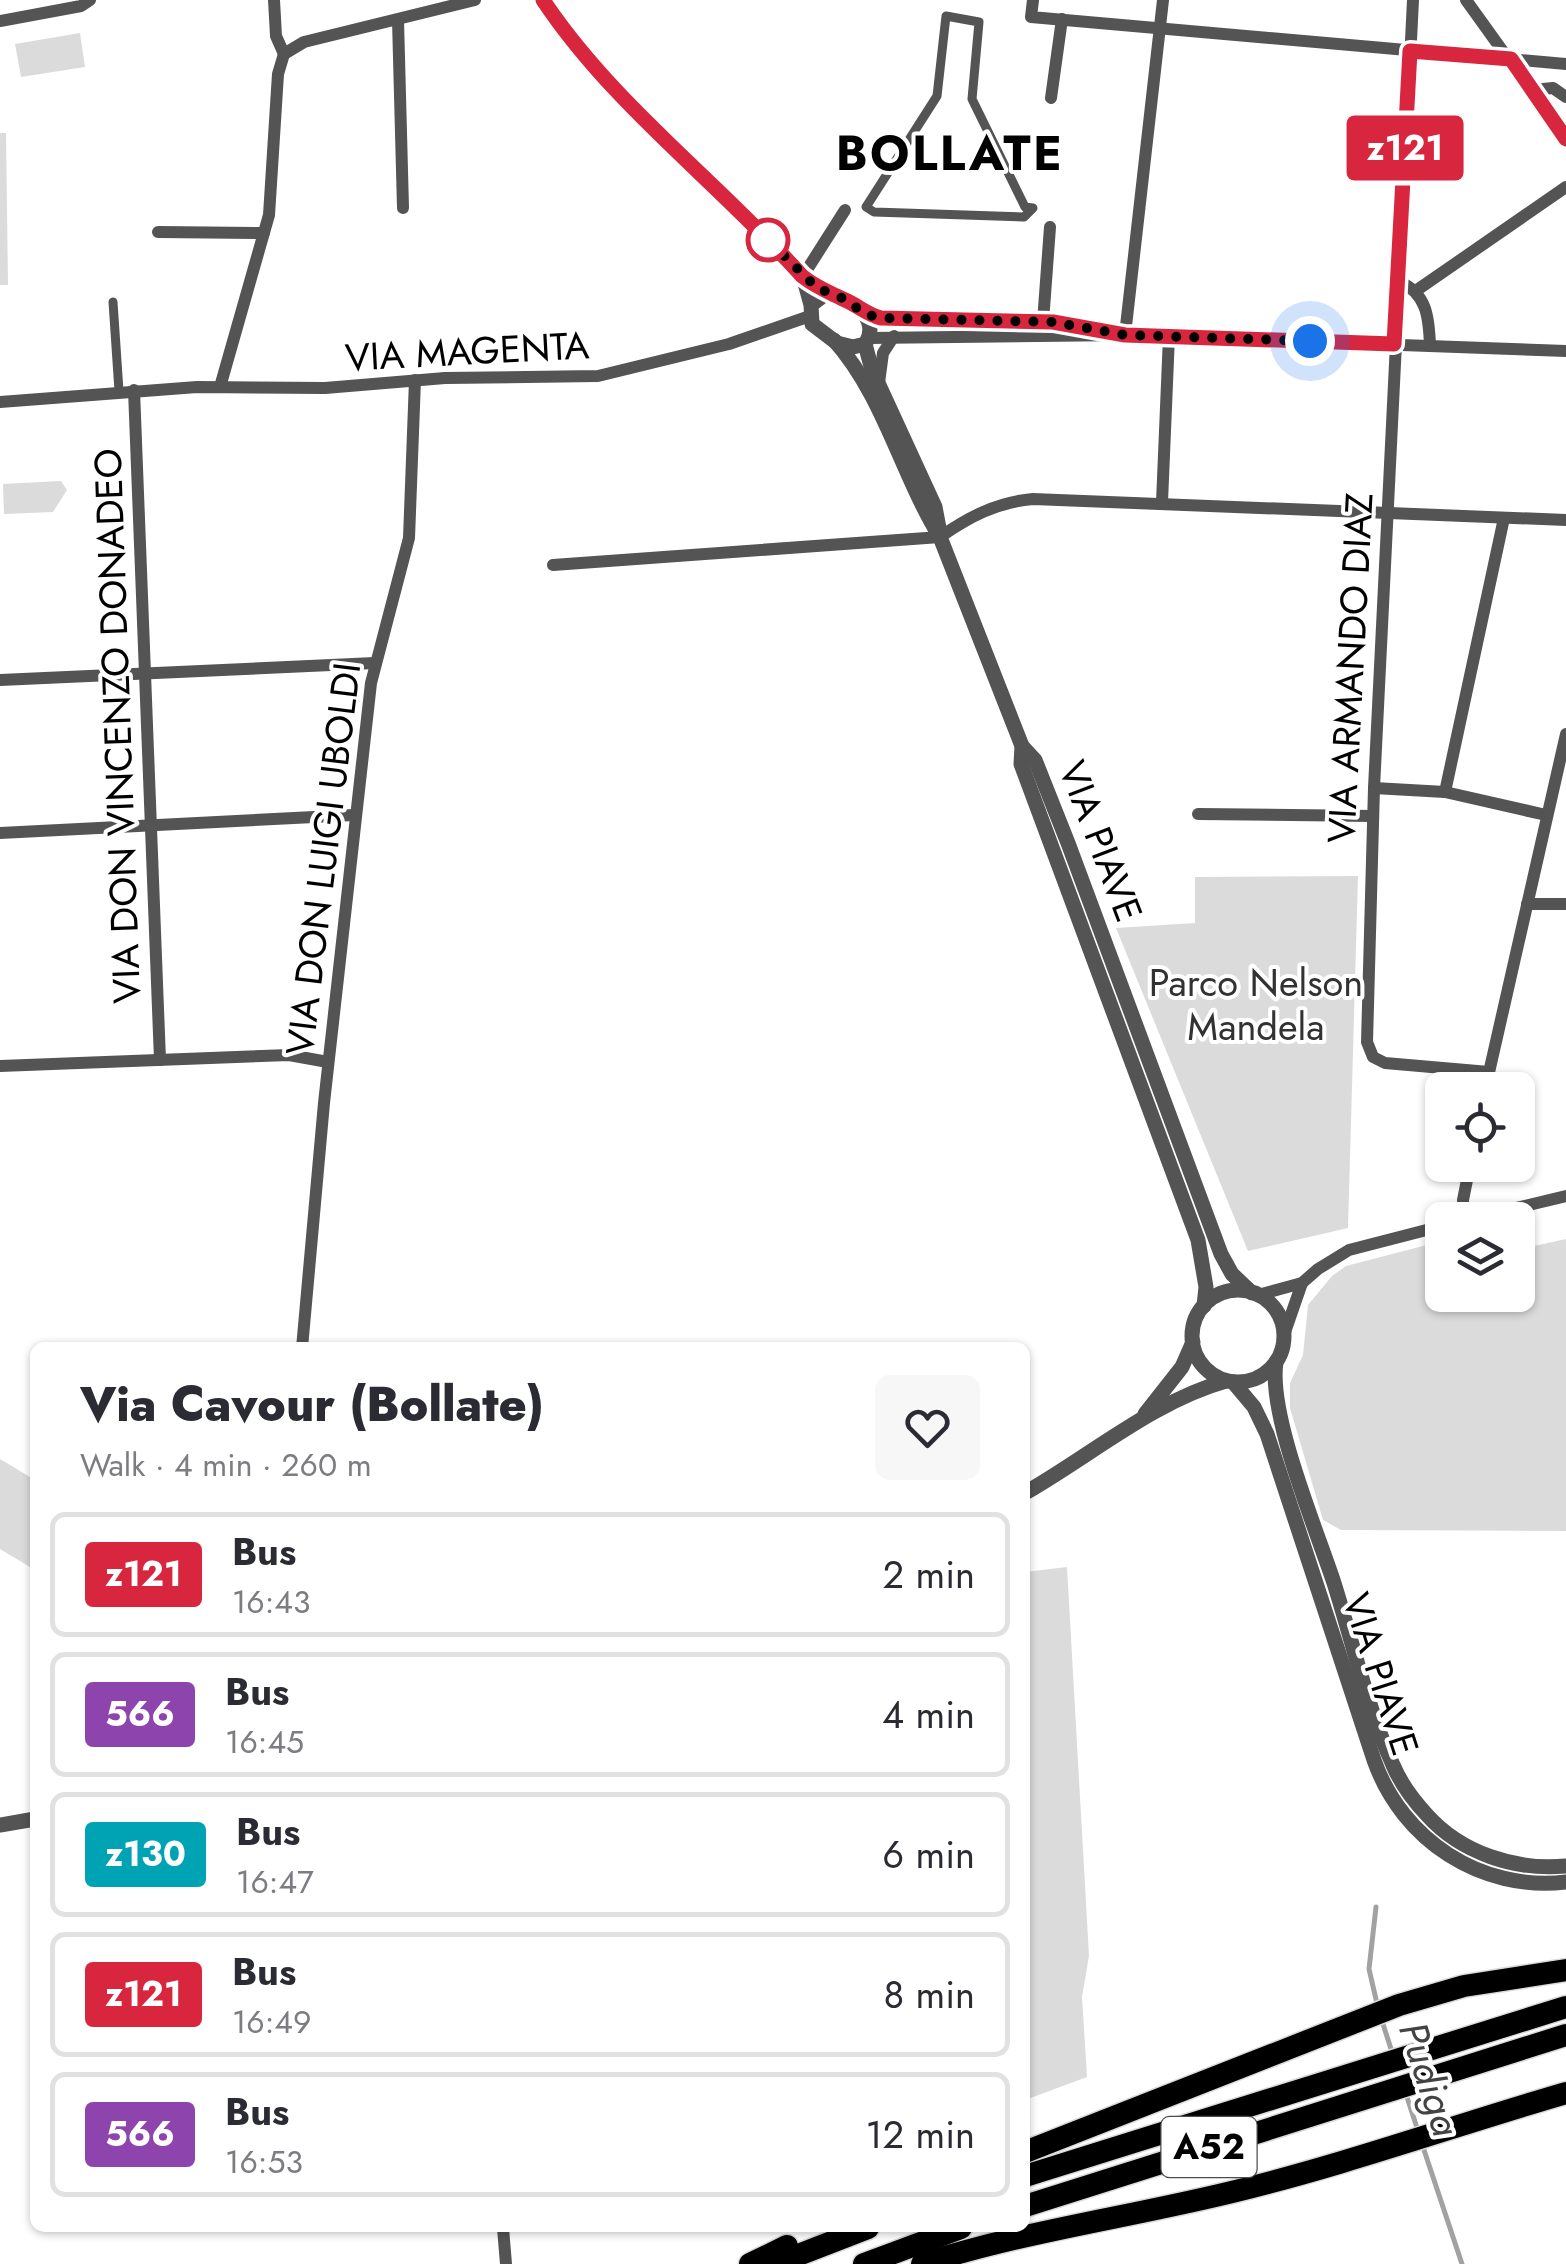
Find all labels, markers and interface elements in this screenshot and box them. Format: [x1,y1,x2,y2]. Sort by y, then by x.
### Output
line badge: z121 [1335,116,1475,180]
district label: BOLLATE [836,119,1064,188]
text: z121 [1367,123,1443,173]
unlabelled marker [747,219,789,261]
your location [1285,316,1335,366]
street label: VIA MAGENTA [344,317,590,385]
street label: VIA DON VINCENZO DONADEO [80,448,154,1004]
street label: VIA ARMANDO DIAZ [1313,491,1387,845]
street label: VIA DON LUIGI UBOLDI [272,660,374,1058]
street label: VIA PIAVE [1045,753,1157,929]
park label: Parco Nelson Mandela [1149,955,1363,1054]
map controls [1425,1072,1535,1312]
button: locate [1425,1072,1535,1182]
button: layers [1425,1202,1535,1312]
text: Via Cavour (Bollate) [80,1370,544,1439]
button: heart [875,1375,980,1480]
text: Walk · 4 min · 260 m [80,1442,372,1488]
text: Bus [232,1524,296,1579]
text: 2 min [883,1547,975,1602]
text: z121 [105,1549,182,1599]
text: 16:43 [232,1579,310,1625]
street label: VIA PIAVE [1329,1585,1433,1763]
text: Bus [225,1664,289,1719]
text: 4 min [882,1687,975,1742]
text: 566 [105,1689,175,1739]
text: 16:45 [225,1719,304,1765]
text: Bus [236,1804,300,1859]
text: 6 min [882,1827,975,1882]
text: z130 [105,1829,186,1879]
text: 16:47 [236,1859,314,1905]
text: Bus [232,1944,296,1999]
text: 8 min [883,1967,975,2022]
text: z121 [105,1969,182,2019]
text: 16:49 [232,1999,311,2045]
water label: Pudiga [1384,2014,1476,2144]
text: Bus [225,2084,289,2139]
text: 12 min [865,2107,975,2162]
text: 566 [105,2109,175,2159]
road number: A52 [1162,2117,1256,2177]
text: 16:53 [225,2139,303,2185]

